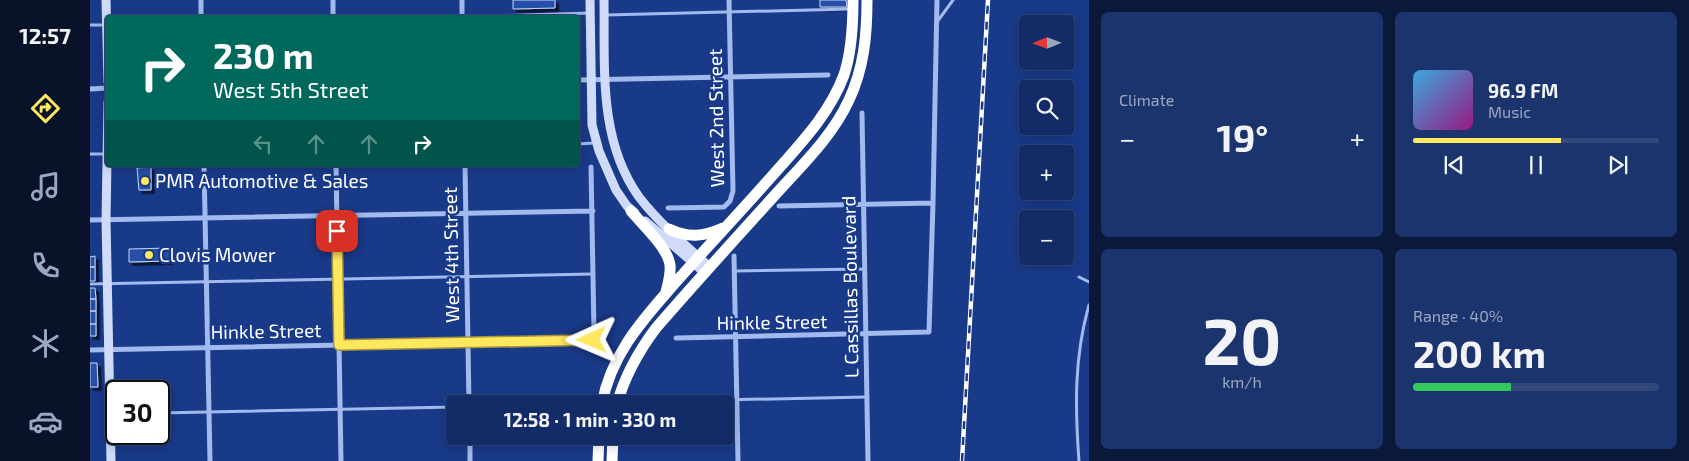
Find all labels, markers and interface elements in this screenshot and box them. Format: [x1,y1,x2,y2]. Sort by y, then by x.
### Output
north arrow [1019,15,1074,70]
map controls [1019,15,1074,265]
text: 12:57 [19,22,71,48]
text: 230 m [213,34,314,76]
icon: right [130,35,195,100]
street label: West 2nd Street [703,48,728,188]
text: West 5th Street [213,76,369,102]
text: 96.9 FM [1488,79,1558,102]
button: search [1019,80,1074,135]
text: Climate [1119,90,1174,109]
icon: directions [28,91,63,126]
text: Music [1488,102,1531,121]
text: 19° [1217,114,1268,160]
text: − [1119,121,1135,155]
text: + [1350,121,1365,155]
icon: left [249,130,277,158]
icon: ahead [302,130,330,158]
icon: ahead [355,130,383,158]
icon: right [408,130,436,158]
button: + [1019,145,1074,200]
icon: previous [1440,151,1468,179]
icon: pause [1522,151,1550,179]
icon: next [1604,151,1632,179]
icon: music [28,169,63,204]
place label: PMR Automotive & Sales [155,169,368,192]
marker: PMR Automotive & Sales [139,175,151,187]
street label: West 4th Street [438,187,463,323]
street label: L Cassillas Boulevard [836,196,863,378]
pin [316,210,358,252]
button: − [1019,210,1074,265]
icon: arrive [323,217,351,245]
place label: Clovis Mower [159,243,276,266]
icon: phone [28,248,63,283]
marker: Clovis Mower [143,249,155,261]
text: 20 [1203,300,1281,378]
text: Range · 40% [1413,306,1503,325]
street label: Hinkle Street [716,309,828,334]
position arrow [565,313,617,365]
street label: Hinkle Street [210,318,322,343]
icon: climate [28,326,63,361]
text: 200 km [1413,330,1546,376]
text: km/h [1222,372,1262,391]
speed limit sign: 30 [105,380,170,445]
icon: car [28,404,63,439]
text: 12:58 · 1 min · 330 m [504,408,676,431]

